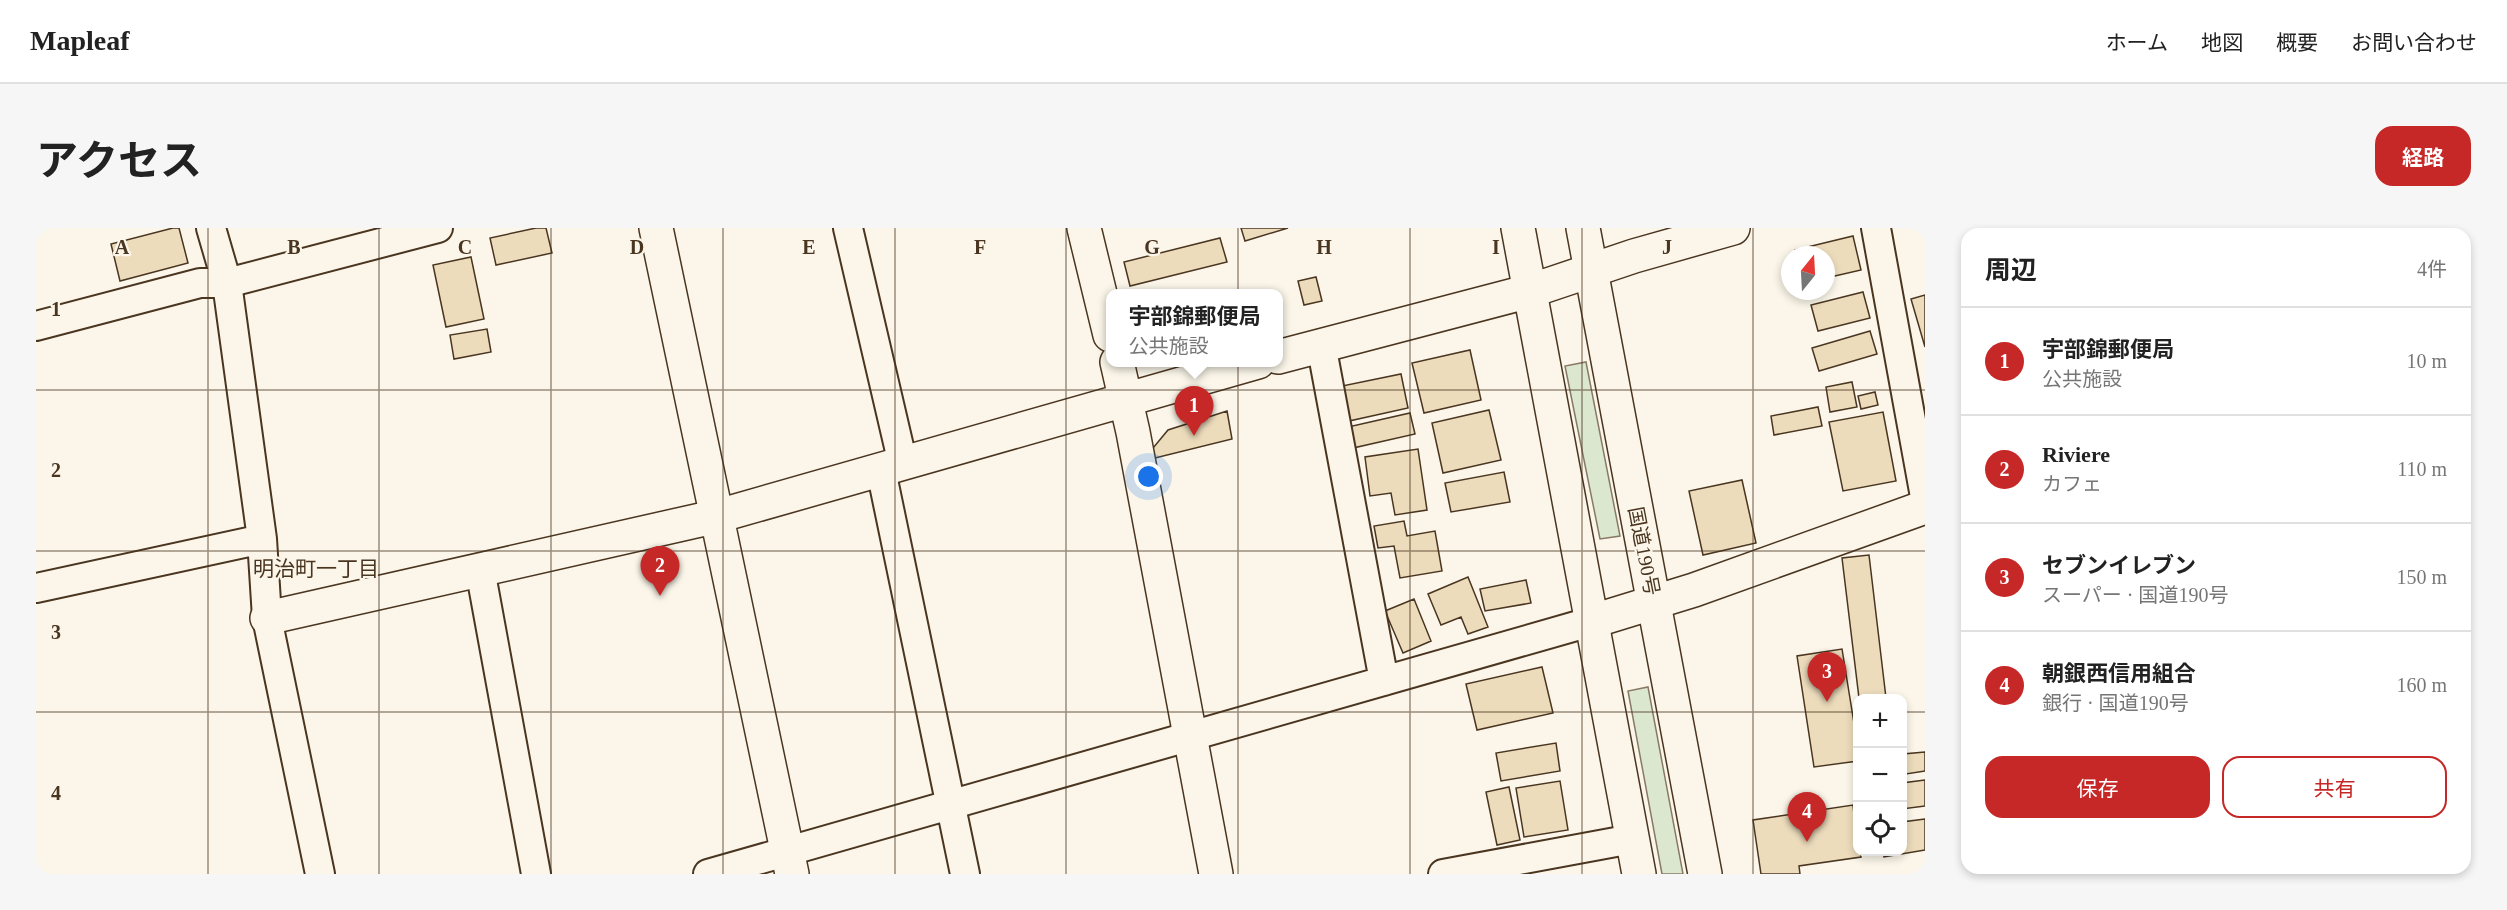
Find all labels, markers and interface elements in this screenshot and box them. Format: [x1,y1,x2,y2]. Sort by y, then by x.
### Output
text: Mapleaf [30,25,130,56]
text: ホーム [2106,31,2168,55]
text: 地図 [2201,31,2243,55]
text: 概要 [2276,31,2318,55]
text: お問い合わせ [2351,31,2477,55]
button: 経路 [2375,126,2471,186]
text: アクセス [36,138,202,184]
text: A [115,236,130,258]
text: B [287,236,301,258]
text: C [458,236,472,258]
text: D [630,236,644,258]
text: E [802,236,816,258]
text: F [974,236,986,258]
text: G [1144,236,1160,258]
text: H [1316,236,1332,258]
text: I [1492,236,1500,258]
text: J [1662,236,1672,258]
north arrow [1781,246,1835,300]
text: 周辺 [1985,256,2037,285]
text: 4件 [2417,258,2447,280]
popup [1106,289,1283,367]
text: 1 [51,298,61,320]
text: 宇部錦郵便局 [1128,304,1261,329]
text: 公共施設 [1128,335,1208,357]
text: 宇部錦郵便局 [2042,337,2174,362]
text: 1 [2000,350,2010,372]
text: 10 m [2406,350,2447,372]
text: 公共施設 [2042,368,2122,390]
pin: 1 [1174,386,1214,436]
text: Riviere [2042,442,2110,467]
text: 2 [2000,458,2010,480]
text: 110 m [2397,458,2447,480]
text: 2 [51,459,61,481]
your location [1134,462,1163,491]
text: カフェ [2042,473,2102,495]
street label: 国道190号 [1625,505,1663,597]
pin: 2 [640,546,680,596]
text: セブンイレブン [2042,553,2196,578]
district label: 明治町一丁目 [253,557,379,581]
text: 3 [2000,566,2010,588]
text: 150 m [2396,566,2447,588]
text: スーパー · 国道190号 [2042,584,2228,606]
text: 3 [51,621,61,643]
pin: 3 [1808,652,1846,702]
text: 朝銀西信用組合 [2042,661,2196,686]
text: 4 [2000,674,2010,696]
text: 160 m [2396,674,2447,696]
text: 銀行 · 国道190号 [2042,692,2189,714]
map controls [1853,694,1907,856]
button: + [1853,694,1907,748]
button: − [1853,748,1907,802]
button: 保存 [1985,756,2210,818]
button: 共有 [2222,756,2447,818]
text: 4 [51,782,61,804]
pin: 4 [1788,792,1826,842]
button: locate [1853,802,1907,856]

